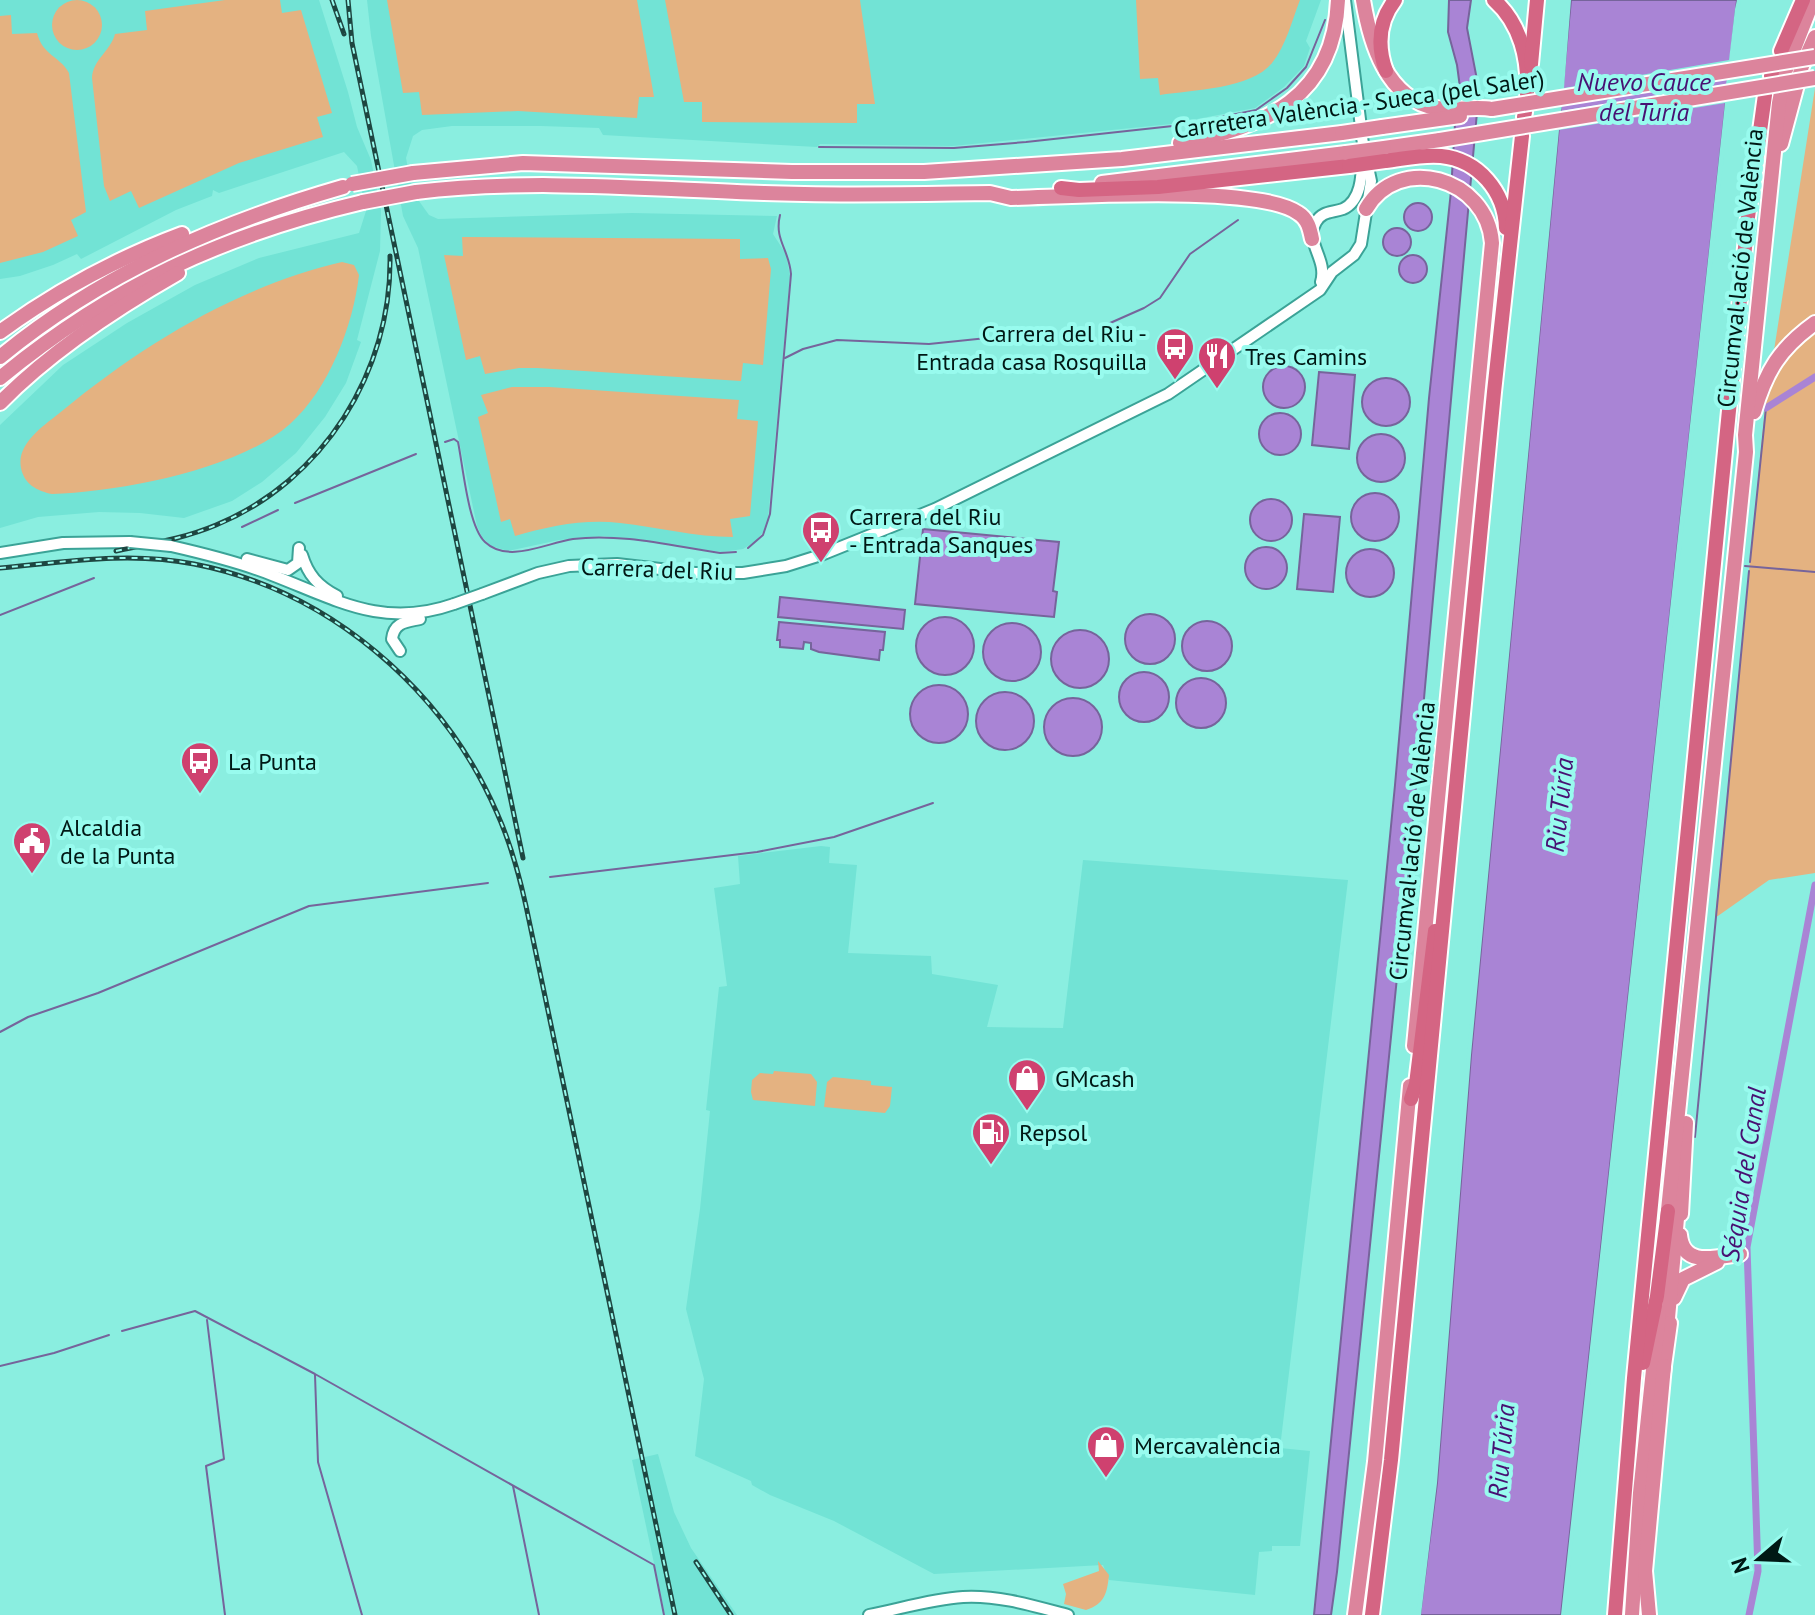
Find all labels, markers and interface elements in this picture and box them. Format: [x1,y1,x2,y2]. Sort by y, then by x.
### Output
street label: Carretera València - Sueca (pel Saler) [1172,63,1546,145]
water label: Nuevo Cauce del Turia [1577,65,1711,128]
street label: Circumval·lació de València [1710,127,1770,409]
place label: Carrera del Riu - Entrada casa Rosquilla [916,318,1147,377]
bus stop icon: Carrera del Riu - Entrada casa Rosquilla [1154,326,1196,381]
restaurant icon: Tres Camins [1196,335,1238,390]
place label: Tres Camins [1245,341,1367,372]
place label: Carrera del Riu - Entrada Sanques [849,501,1033,560]
bus stop icon: Carrera del Riu - Entrada Sanques [800,509,842,564]
street label: Carrera del Riu [580,551,734,587]
street label: Circumval·lació de València [1382,700,1442,982]
bus stop icon: La Punta [179,740,221,795]
place label: La Punta [228,746,317,777]
water label: Riu Túria [1538,756,1580,854]
place label: Alcaldia de la Punta [60,812,176,871]
public building icon: Alcaldia de la Punta [11,820,53,875]
shop icon: GMcash [1006,1057,1048,1112]
place label: GMcash [1055,1063,1135,1094]
water label: Séquia del Canal [1713,1084,1773,1264]
fuel station icon: Repsol [970,1111,1012,1166]
place label: Repsol [1019,1117,1087,1148]
water label: Riu Túria [1480,1402,1522,1500]
shop icon: Mercavalència [1085,1424,1127,1479]
place label: Mercavalència [1134,1430,1281,1461]
north arrow [1719,1519,1799,1599]
text: N [1724,1554,1756,1577]

